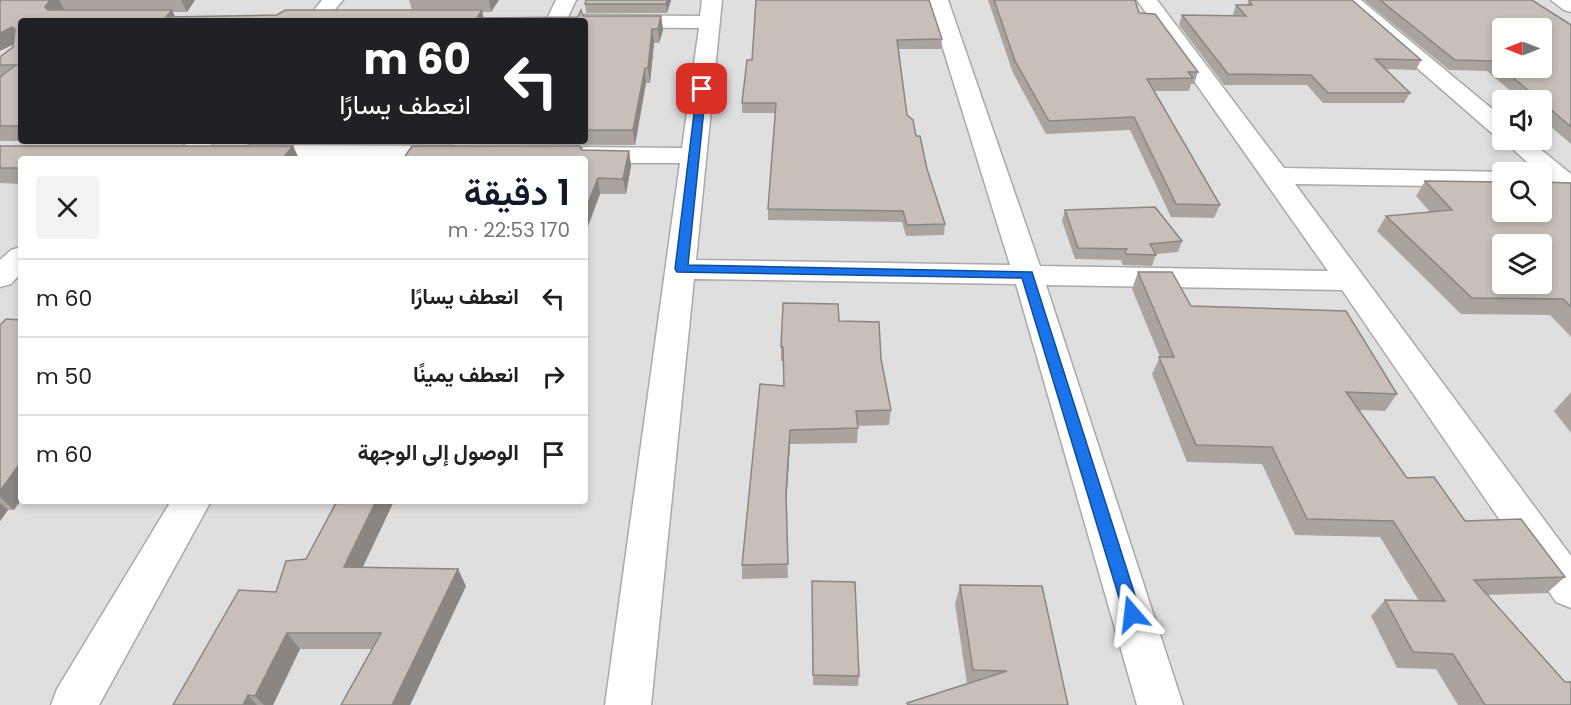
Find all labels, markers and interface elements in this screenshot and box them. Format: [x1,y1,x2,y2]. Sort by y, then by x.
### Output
north arrow [1492,18,1552,78]
map controls [1492,18,1552,294]
text: 60 m [363,30,471,89]
icon: left [492,42,570,120]
pin [676,63,727,114]
icon: arrive [685,72,718,105]
text: انعطف يسارًا [339,86,471,123]
button: sound [1492,90,1552,150]
button: search [1492,162,1552,222]
text: 1 دقيقة [464,167,570,218]
button: close [36,176,99,239]
text: 170 m · 22:53 [448,216,570,244]
button: layers [1492,234,1552,294]
text: انعطف يسارًا [410,281,519,312]
icon: left [537,282,570,315]
text: 60 m [36,283,92,314]
text: انعطف يمينًا [413,359,519,390]
icon: right [537,360,570,393]
text: 50 m [36,361,92,392]
text: الوصول إلى الوجهة [358,437,519,468]
icon: arrive [537,438,570,471]
text: 60 m [36,439,92,470]
position arrow [1100,582,1164,646]

